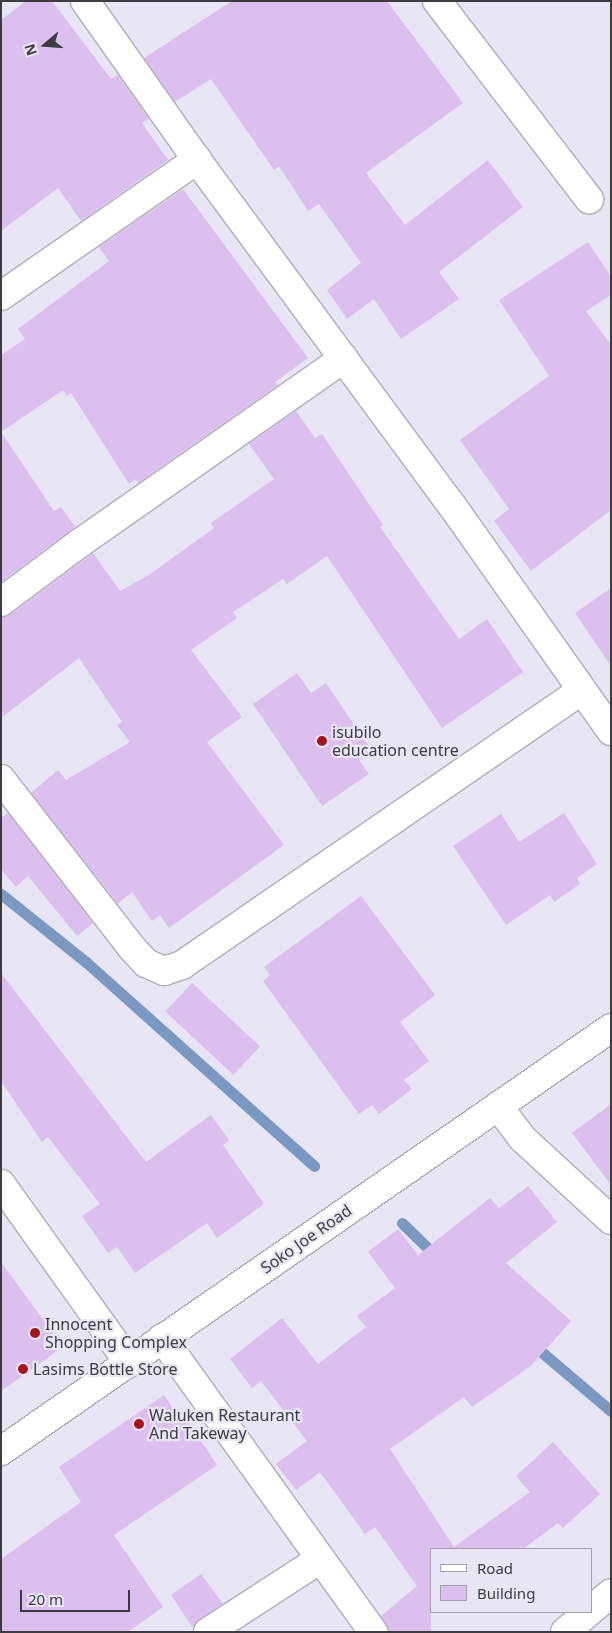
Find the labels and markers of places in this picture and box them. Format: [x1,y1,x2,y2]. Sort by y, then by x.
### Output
place label: isubilo education centre [332,722,459,760]
marker: isubilo education centre [316,735,328,747]
place label: Innocent Shopping Complex [45,1314,187,1352]
marker: Innocent Shopping Complex [29,1327,41,1339]
place label: Lasims Bottle Store [33,1359,177,1379]
marker: Lasims Bottle Store [17,1363,29,1375]
place label: Waluken Restaurant And Takeway [149,1405,300,1443]
marker: Waluken Restaurant And Takeway [133,1418,145,1430]

